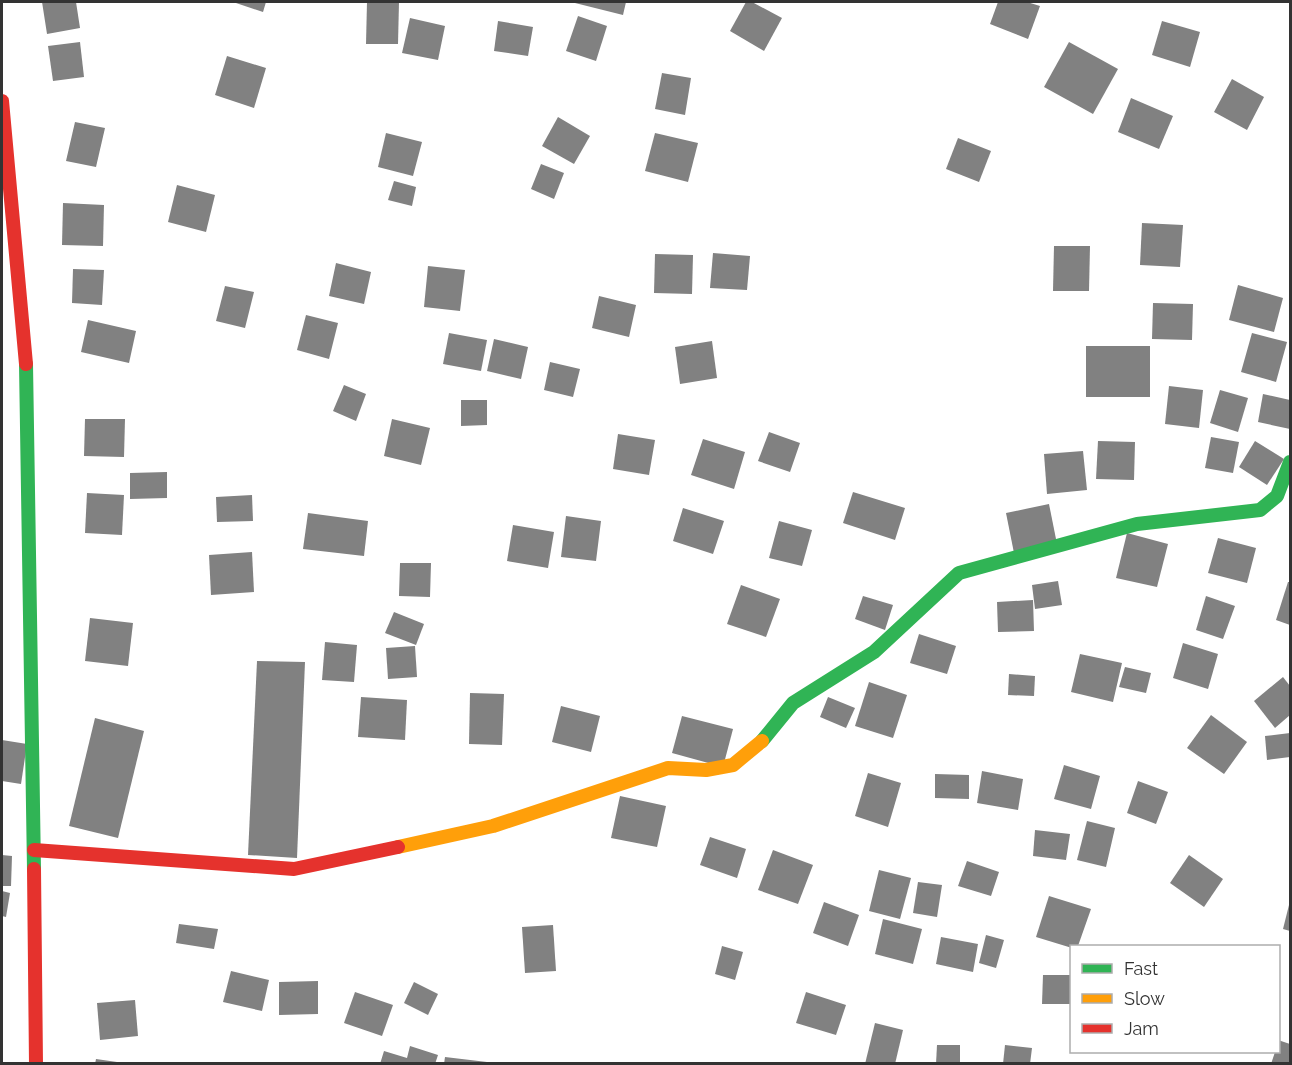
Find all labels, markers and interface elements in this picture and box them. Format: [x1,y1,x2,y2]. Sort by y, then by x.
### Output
legend [1070,945,1280,1053]
text: Fast [1124,958,1158,979]
text: Slow [1124,988,1165,1009]
text: Jam [1124,1018,1159,1039]

